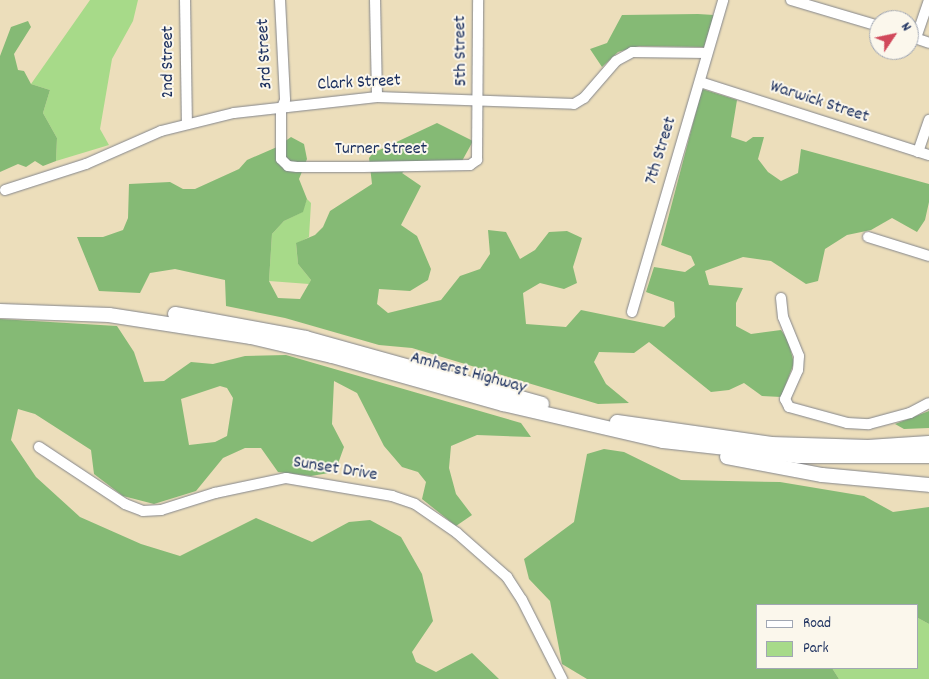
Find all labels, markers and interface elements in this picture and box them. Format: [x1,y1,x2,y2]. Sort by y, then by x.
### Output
north arrow [869,10,919,60]
street label: 5th Street [451,15,473,87]
street label: 3rd Street [253,18,279,90]
text: N [895,19,916,36]
street label: 2nd Street [158,26,180,98]
street label: Clark Street [317,71,401,97]
street label: Warwick Street [767,77,871,129]
street label: 7th Street [641,115,683,187]
street label: Turner Street [335,139,427,161]
street label: Amherst Highway [408,348,528,400]
street label: Sunset Drive [291,453,379,487]
legend [756,604,919,669]
text: Road [803,613,831,635]
text: Park [803,638,829,660]

